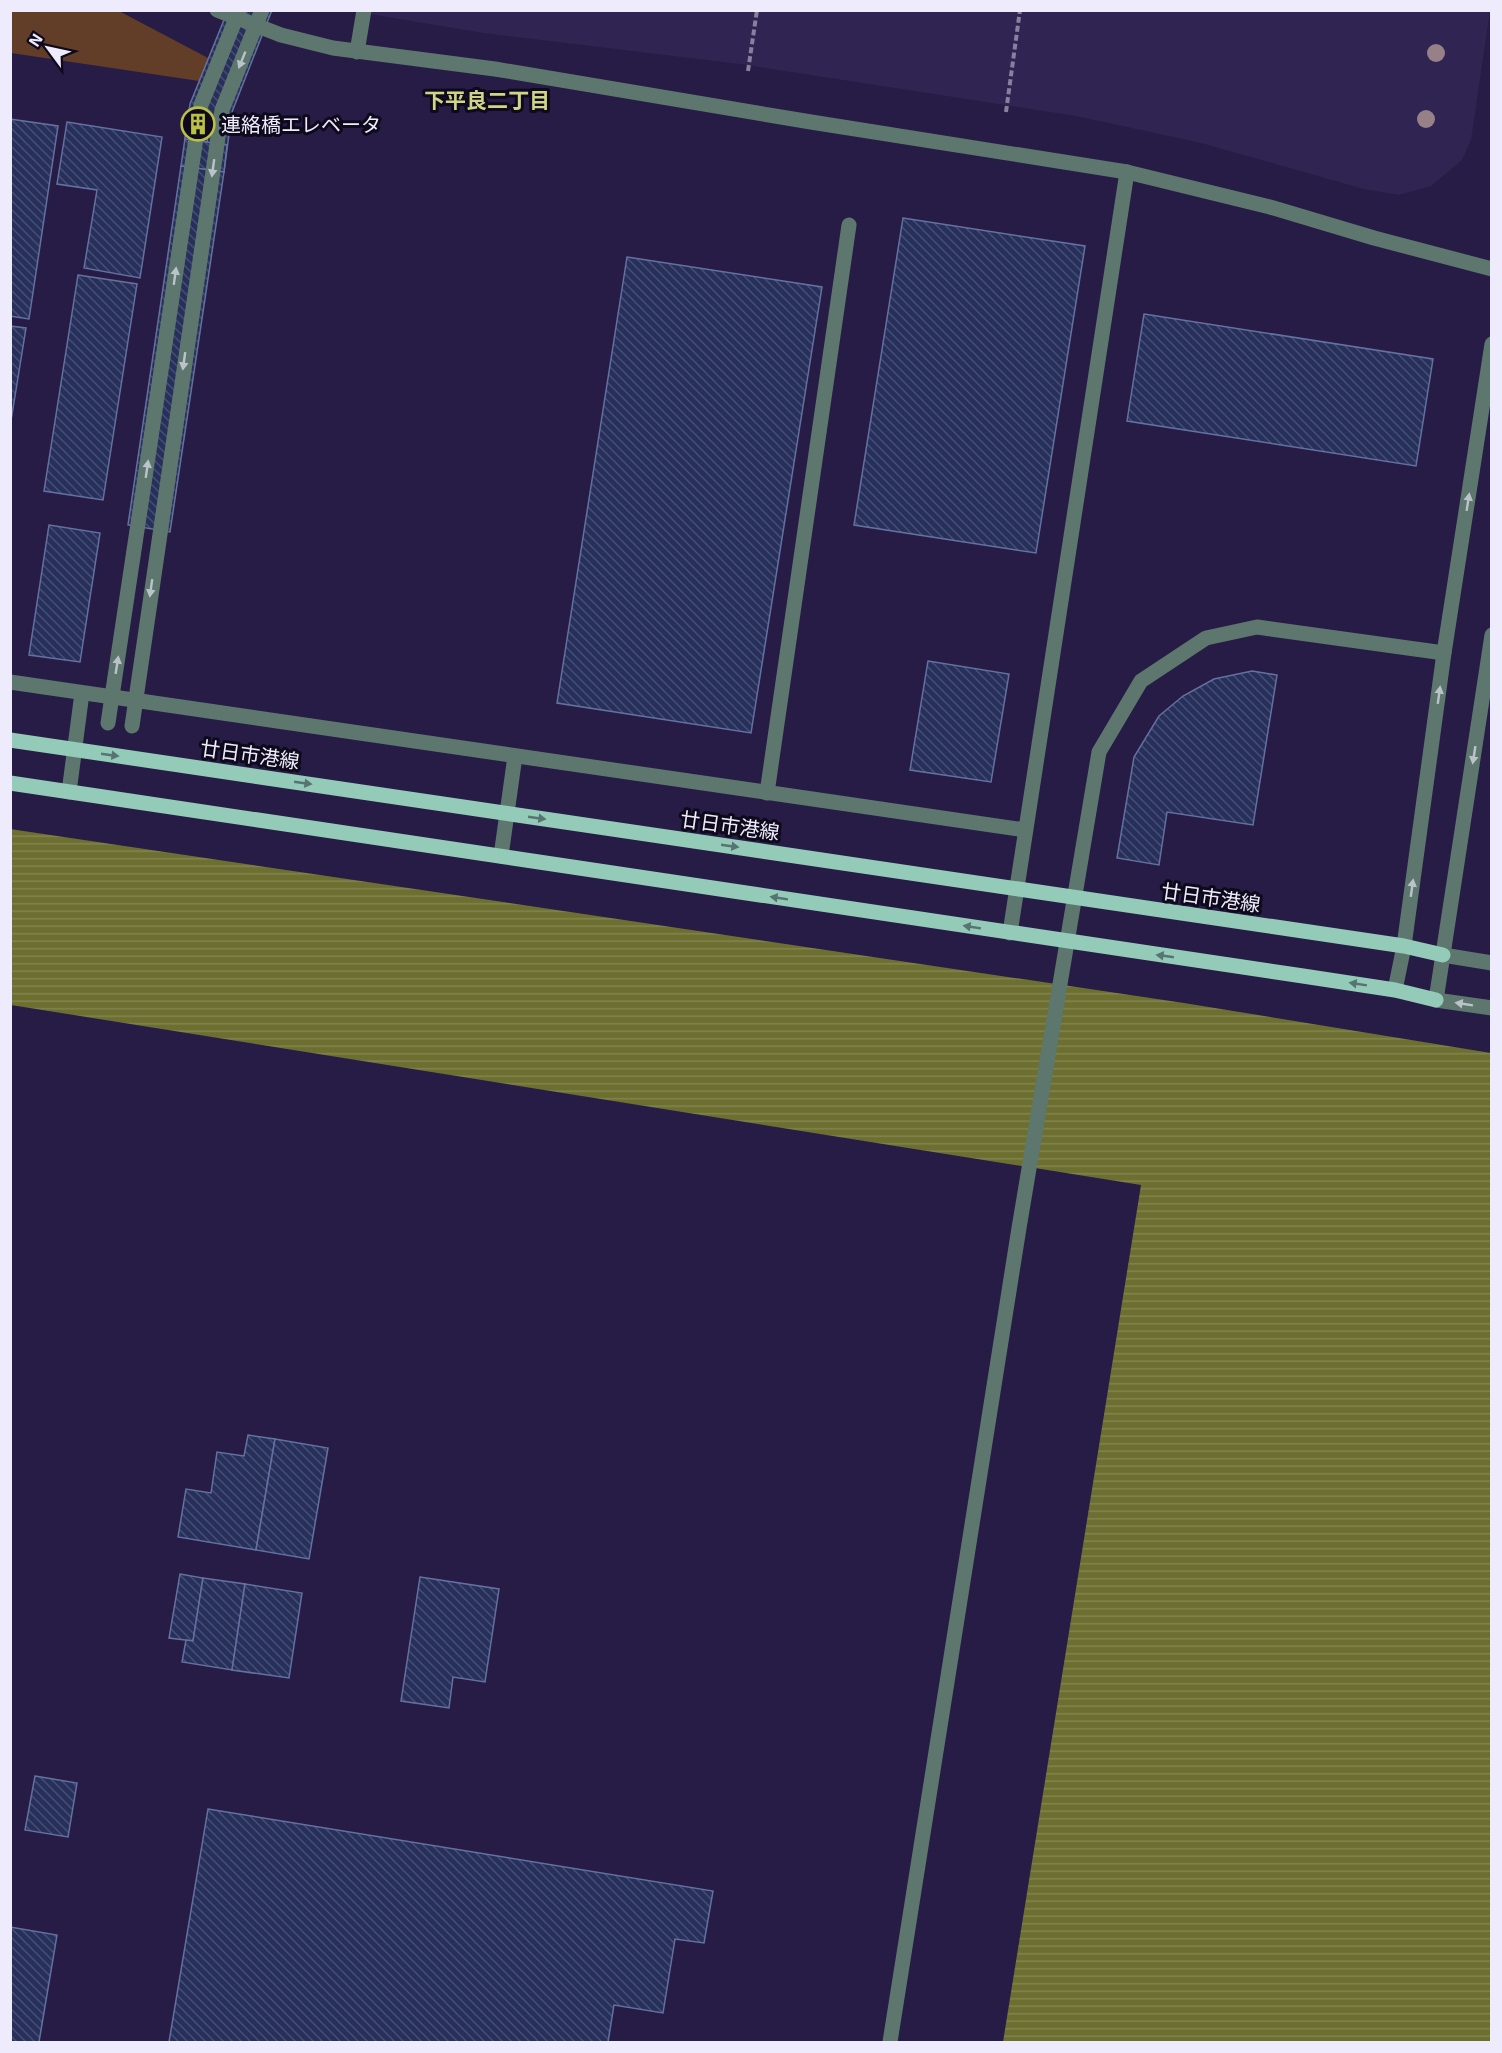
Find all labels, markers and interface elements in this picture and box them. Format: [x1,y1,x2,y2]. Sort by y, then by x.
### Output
north arrow [18,18,78,78]
text: N [24,30,46,50]
one-way arrow [237,51,246,69]
district label: 下平良二丁目 [424,87,550,112]
building icon: 連絡橋エレベータ [180,106,216,142]
place label: 連絡橋エレベータ [221,112,381,136]
one-way arrow [209,158,218,177]
one-way arrow [171,267,180,286]
one-way arrow [180,351,189,370]
one-way arrow [142,459,151,478]
one-way arrow [1463,493,1472,512]
one-way arrow [146,579,156,598]
one-way arrow [112,656,121,675]
one-way arrow [1434,685,1443,704]
street label: 廿日市港線 [199,735,301,773]
one-way arrow [1469,745,1478,764]
one-way arrow [101,750,120,759]
one-way arrow [293,779,312,788]
street label: 廿日市港線 [679,806,781,844]
one-way arrow [528,813,547,822]
one-way arrow [721,842,740,851]
street label: 廿日市港線 [1160,878,1262,916]
one-way arrow [1407,879,1416,898]
one-way arrow [769,894,788,903]
one-way arrow [962,922,981,931]
one-way arrow [1155,951,1174,960]
one-way arrow [1348,980,1367,989]
one-way arrow [1454,999,1473,1008]

